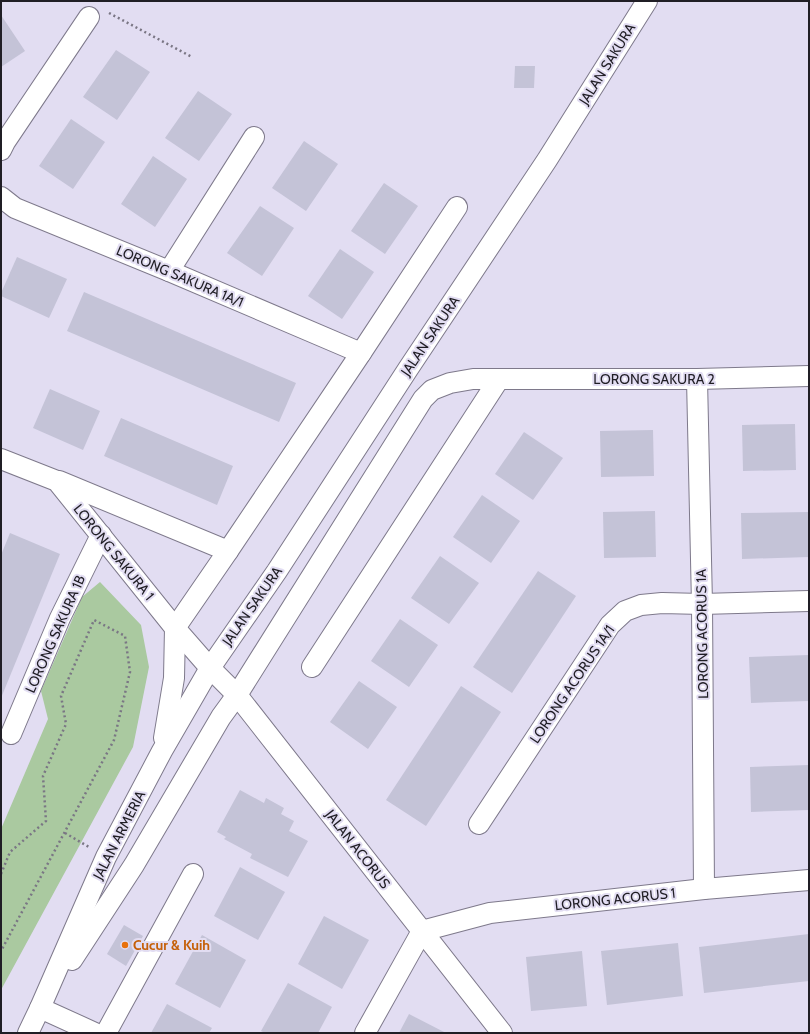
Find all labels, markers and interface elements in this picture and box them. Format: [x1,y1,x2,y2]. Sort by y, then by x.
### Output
street label: JALAN SAKURA [574,20,639,109]
street label: LORONG SAKURA 1A/1 [114,241,246,311]
street label: JALAN SAKURA [396,292,464,380]
street label: LORONG SAKURA 2 [593,370,715,388]
street label: LORONG SAKURA 1 [70,500,158,604]
street label: JALAN SAKURA [217,563,286,650]
street label: LORONG ACORUS 1A [692,569,712,699]
street label: LORONG SAKURA 1B [21,572,89,696]
street label: LORONG ACORUS 1A/1 [526,621,618,747]
street label: JALAN ARMERIA [88,787,149,883]
street label: JALAN ACORUS [321,805,394,892]
street label: LORONG ACORUS 1 [554,884,676,914]
place label: Cucur & Kuih [133,936,210,954]
marker: Cucur & Kuih [120,940,130,950]

